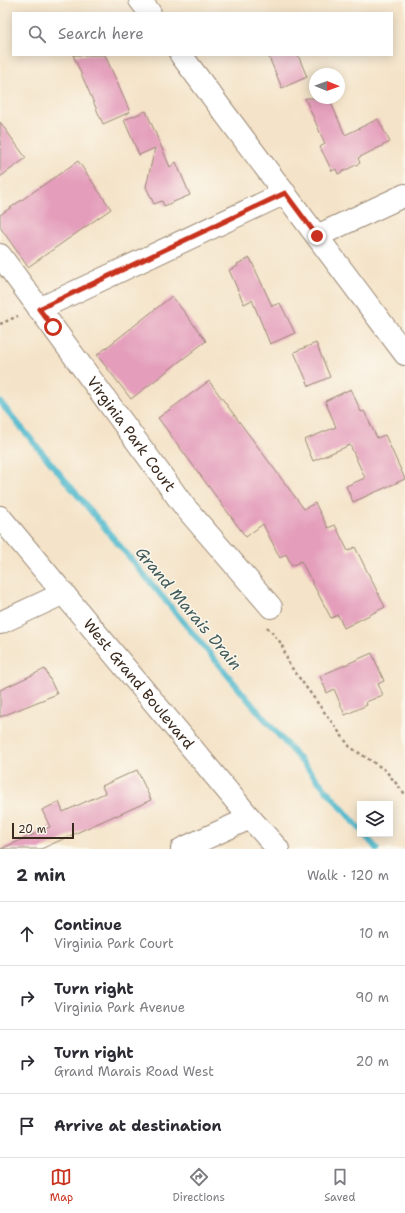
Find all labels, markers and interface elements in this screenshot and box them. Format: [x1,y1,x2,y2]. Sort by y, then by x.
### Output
search box [12,12,393,56]
icon: search [26,23,48,45]
text: Search here [58,24,144,44]
north arrow [309,68,345,104]
route end [308,227,326,245]
route start [44,318,62,336]
street label: Virginia Park Court [82,372,180,496]
water label: Grand Marais Drain [131,542,246,674]
street label: West Grand Boulevard [79,615,199,754]
map controls [357,801,393,837]
button: layers [357,801,393,837]
scale bar [12,821,74,840]
text: 20 m [18,822,46,837]
text: 2 min [16,864,66,886]
text: Walk · 120 m [307,867,389,884]
text: Continue [54,915,122,935]
icon: ahead [16,923,38,945]
text: 10 m [359,925,389,942]
text: Virginia Park Court [54,935,174,952]
text: Turn right [54,979,134,999]
icon: right [16,987,38,1009]
text: 90 m [355,989,389,1006]
text: Virginia Park Avenue [54,999,185,1016]
text: Turn right [54,1043,134,1063]
icon: right [16,1051,38,1073]
text: 20 m [356,1053,389,1070]
text: Grand Marais Road West [54,1063,214,1080]
icon: arrive [16,1115,38,1137]
text: Arrive at destination [54,1116,222,1136]
tab: Map [50,1166,73,1205]
tab: Directions [172,1166,225,1205]
tab: Saved [324,1166,355,1205]

